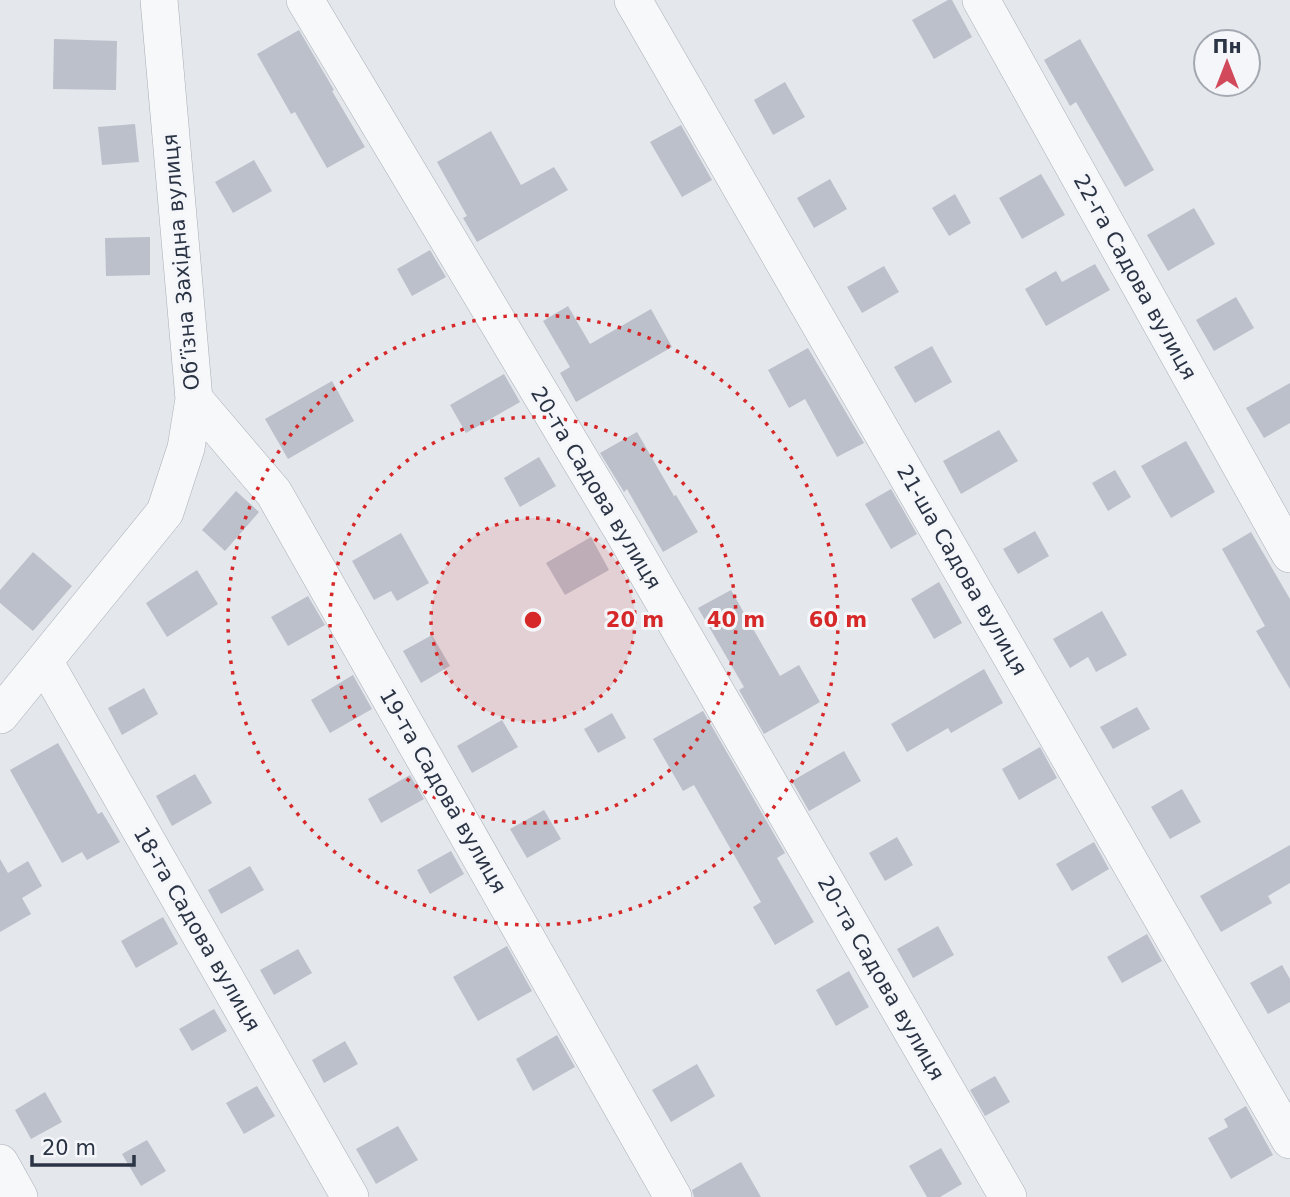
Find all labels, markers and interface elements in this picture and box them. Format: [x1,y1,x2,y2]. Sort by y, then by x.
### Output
north arrow [1192,28,1262,98]
text: Пн [1212,35,1242,57]
street label: Обʼїзна Західна вулиця [158,133,204,391]
street label: 22-га Садова вулиця [1069,170,1201,384]
street label: 20-та Садова вулиця [526,383,666,593]
street label: 21-ша Садова вулиця [892,461,1032,679]
centre of rings [521,608,545,632]
text: 20 m [606,608,664,632]
text: 40 m [707,608,765,632]
text: 60 m [809,608,867,632]
street label: 19-та Садова вулиця [375,685,511,897]
street label: 18-та Садова вулиця [129,823,265,1035]
street label: 20-та Садова вулиця [813,872,949,1084]
scale bar [32,1124,133,1168]
text: 20 m [42,1136,96,1160]

